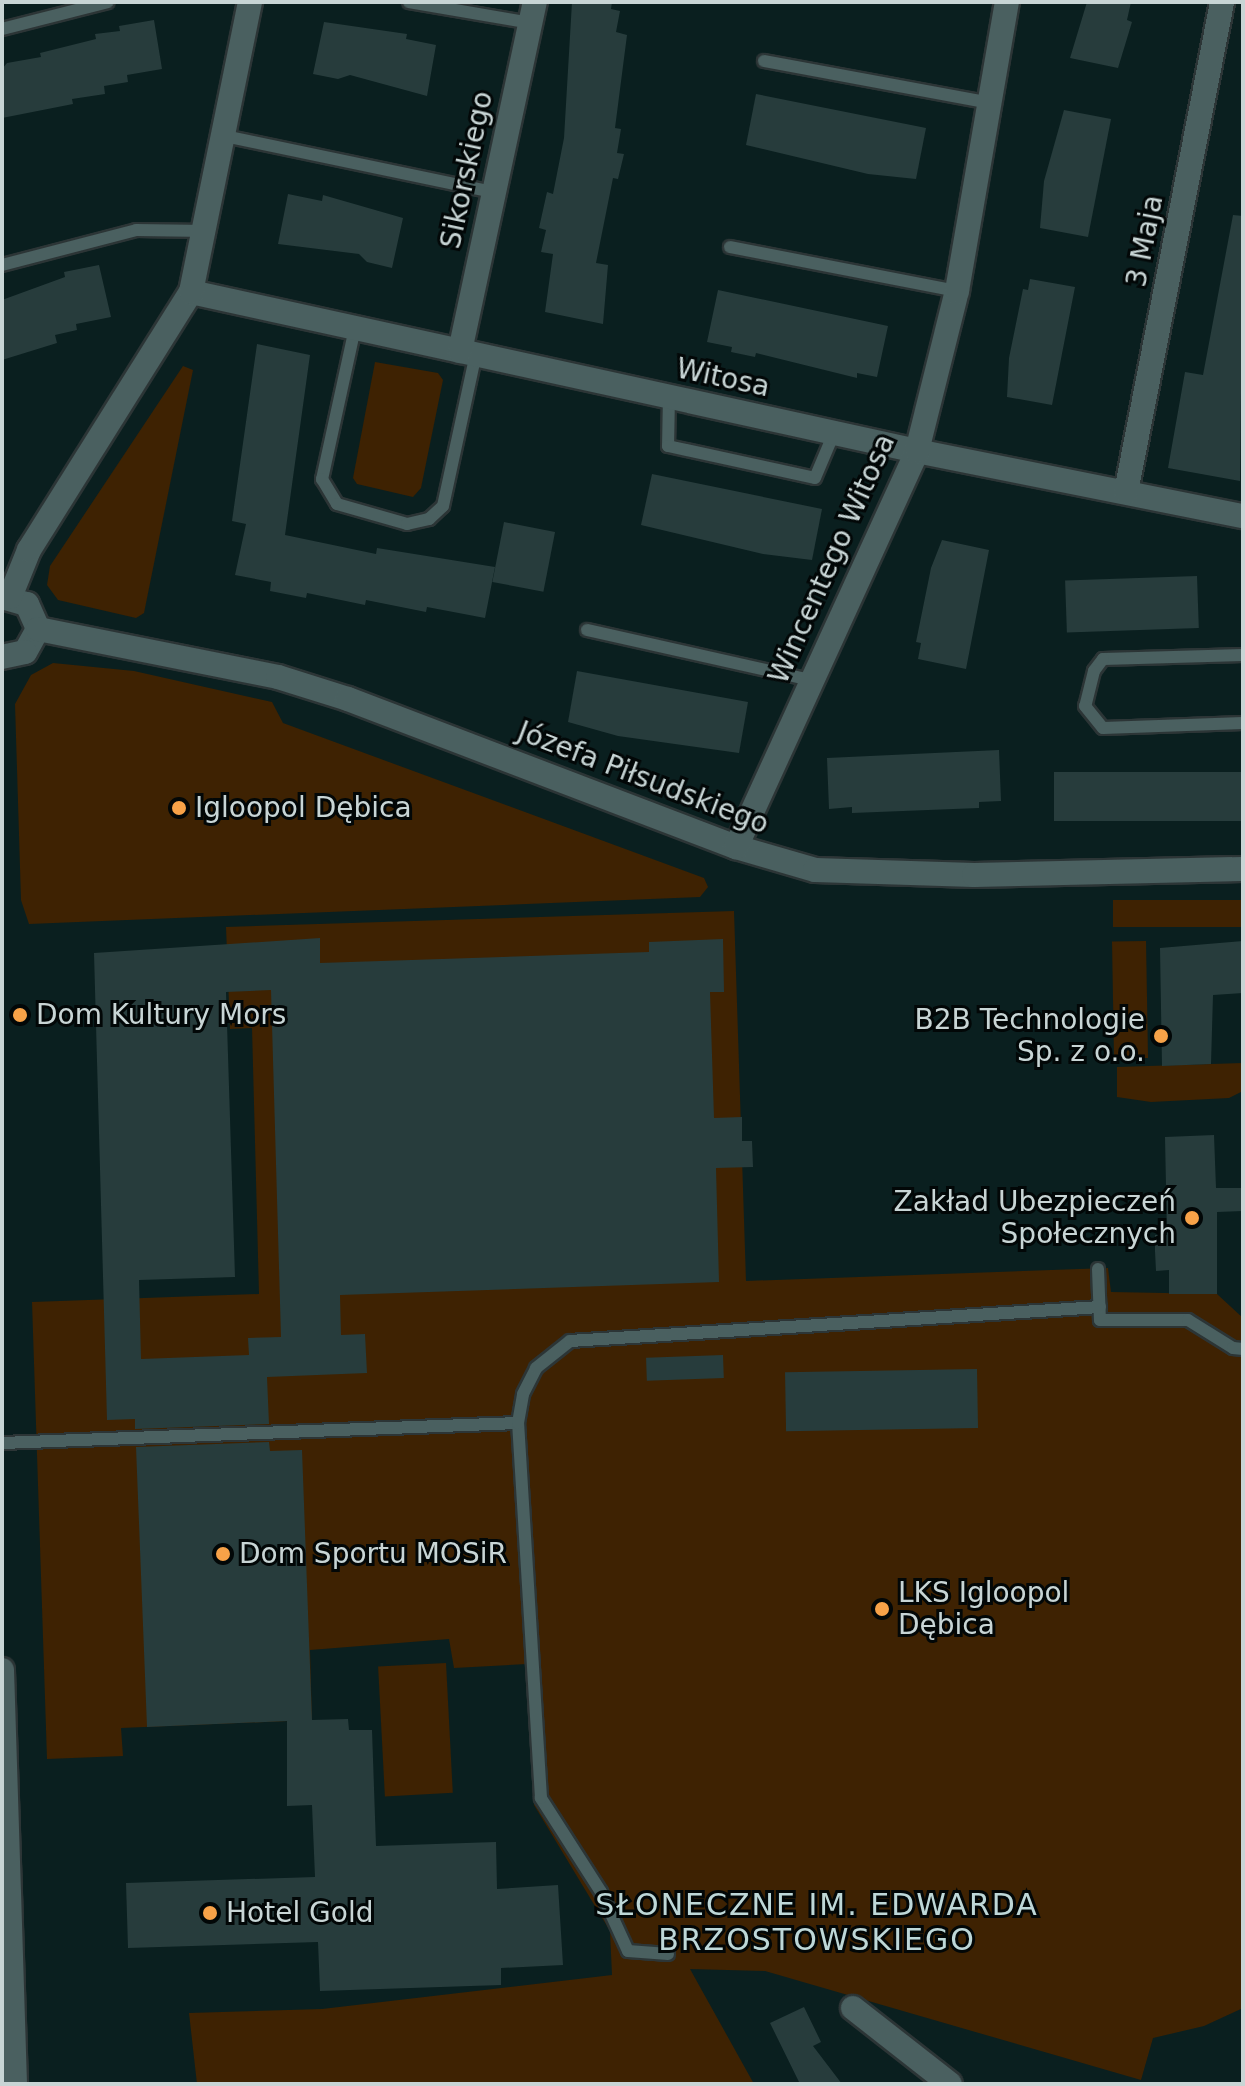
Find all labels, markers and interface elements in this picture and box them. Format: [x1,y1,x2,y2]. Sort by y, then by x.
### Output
street label: Sikorskiego [434,88,500,252]
street label: 3 Maja [1120,192,1170,290]
street label: Witosa [673,352,773,404]
street label: Wincentego Witosa [762,429,902,689]
street label: Józefa Piłsudskiego [513,715,773,841]
place label: Igloopol Dębica [195,791,412,825]
marker: Igloopol Dębica [170,799,188,817]
place label: Dom Kultury Mors [36,998,286,1032]
place label: B2B Technologie Sp. z o.o. [915,1003,1145,1069]
marker: Dom Kultury Mors [11,1006,29,1024]
marker: B2B Technologie Sp. z o.o. [1152,1027,1170,1045]
place label: Zakład Ubezpieczeń Społecznych [894,1185,1176,1251]
marker: Zakład Ubezpieczeń Społecznych [1183,1209,1201,1227]
place label: Dom Sportu MOSiR [239,1537,507,1571]
marker: Dom Sportu MOSiR [214,1545,232,1563]
place label: LKS Igloopol Dębica [898,1576,1069,1642]
marker: LKS Igloopol Dębica [873,1600,891,1618]
district label: SŁONECZNE IM. EDWARDA BRZOSTOWSKIEGO [595,1887,1039,1958]
place label: Hotel Gold [226,1896,373,1930]
marker: Hotel Gold [201,1904,219,1922]

